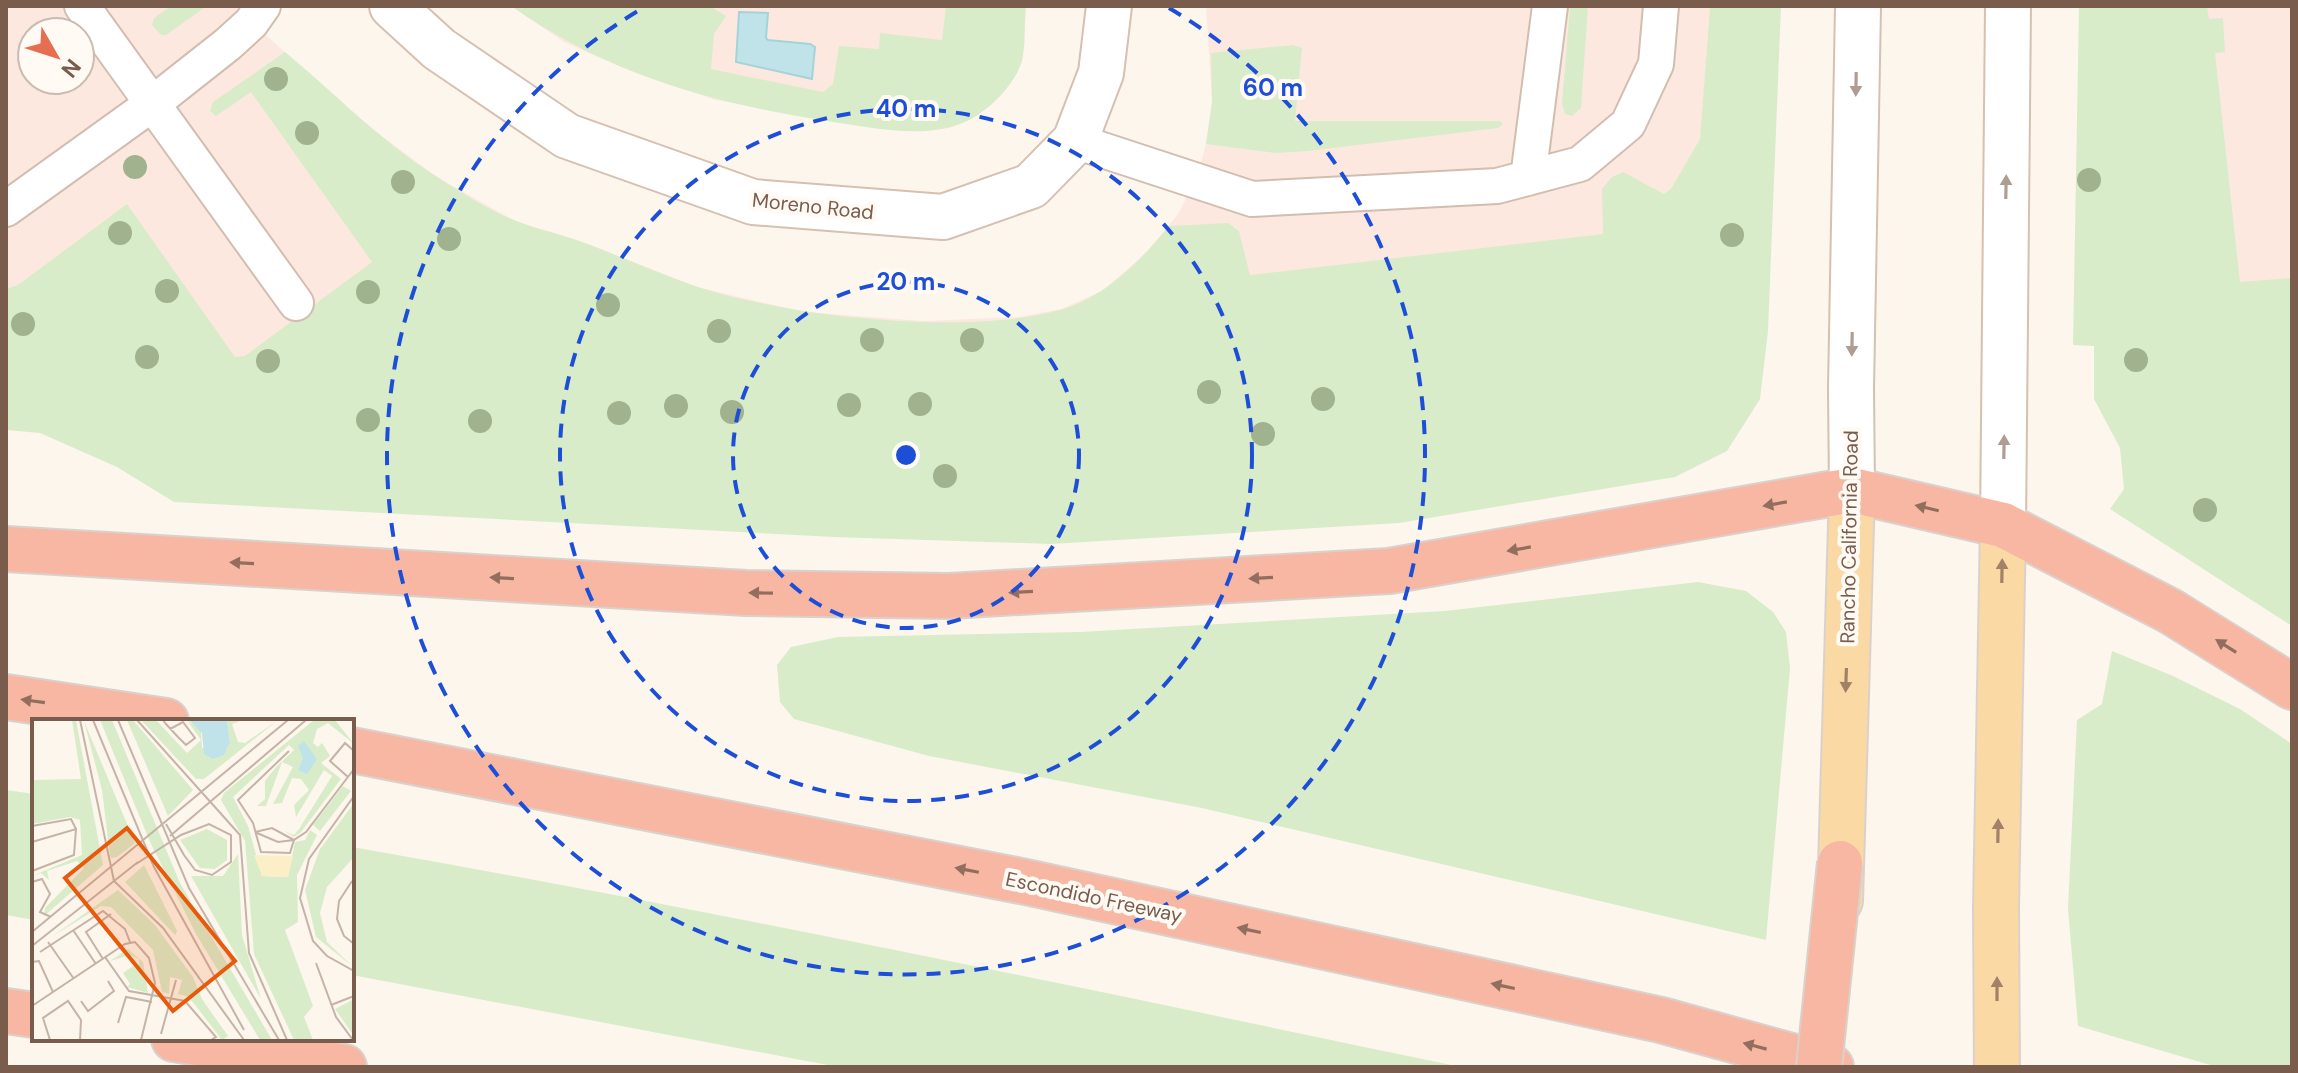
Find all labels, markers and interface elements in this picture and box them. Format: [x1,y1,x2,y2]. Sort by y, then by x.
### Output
north arrow [16,16,96,96]
text: N [55,53,87,84]
text: 60 m [1243,72,1303,103]
one-way arrow [1850,72,1862,97]
text: 40 m [876,93,936,124]
one-way arrow [2000,174,2012,199]
street label: Moreno Road [751,187,875,225]
text: 20 m [877,266,935,297]
one-way arrow [1845,332,1858,357]
street label: Rancho California Road [1834,430,1864,644]
one-way arrow [1997,434,2010,459]
centre of rings [892,441,920,469]
one-way arrow [1762,498,1787,510]
one-way arrow [1915,501,1940,513]
one-way arrow [1506,543,1531,555]
one-way arrow [229,556,254,569]
one-way arrow [1996,558,2008,583]
one-way arrow [489,571,514,584]
one-way arrow [1248,572,1273,585]
one-way arrow [1008,586,1033,599]
one-way arrow [748,587,773,600]
one-way arrow [2215,639,2237,653]
one-way arrow [1839,668,1852,693]
one-way arrow [20,694,45,707]
inset map [32,719,354,1041]
one-way arrow [1991,818,2004,843]
one-way arrow [954,864,979,876]
street label: Escondido Freeway [1003,866,1185,928]
one-way arrow [1236,923,1261,936]
one-way arrow [1991,976,2003,1001]
one-way arrow [1490,979,1515,992]
one-way arrow [1743,1040,1768,1052]

